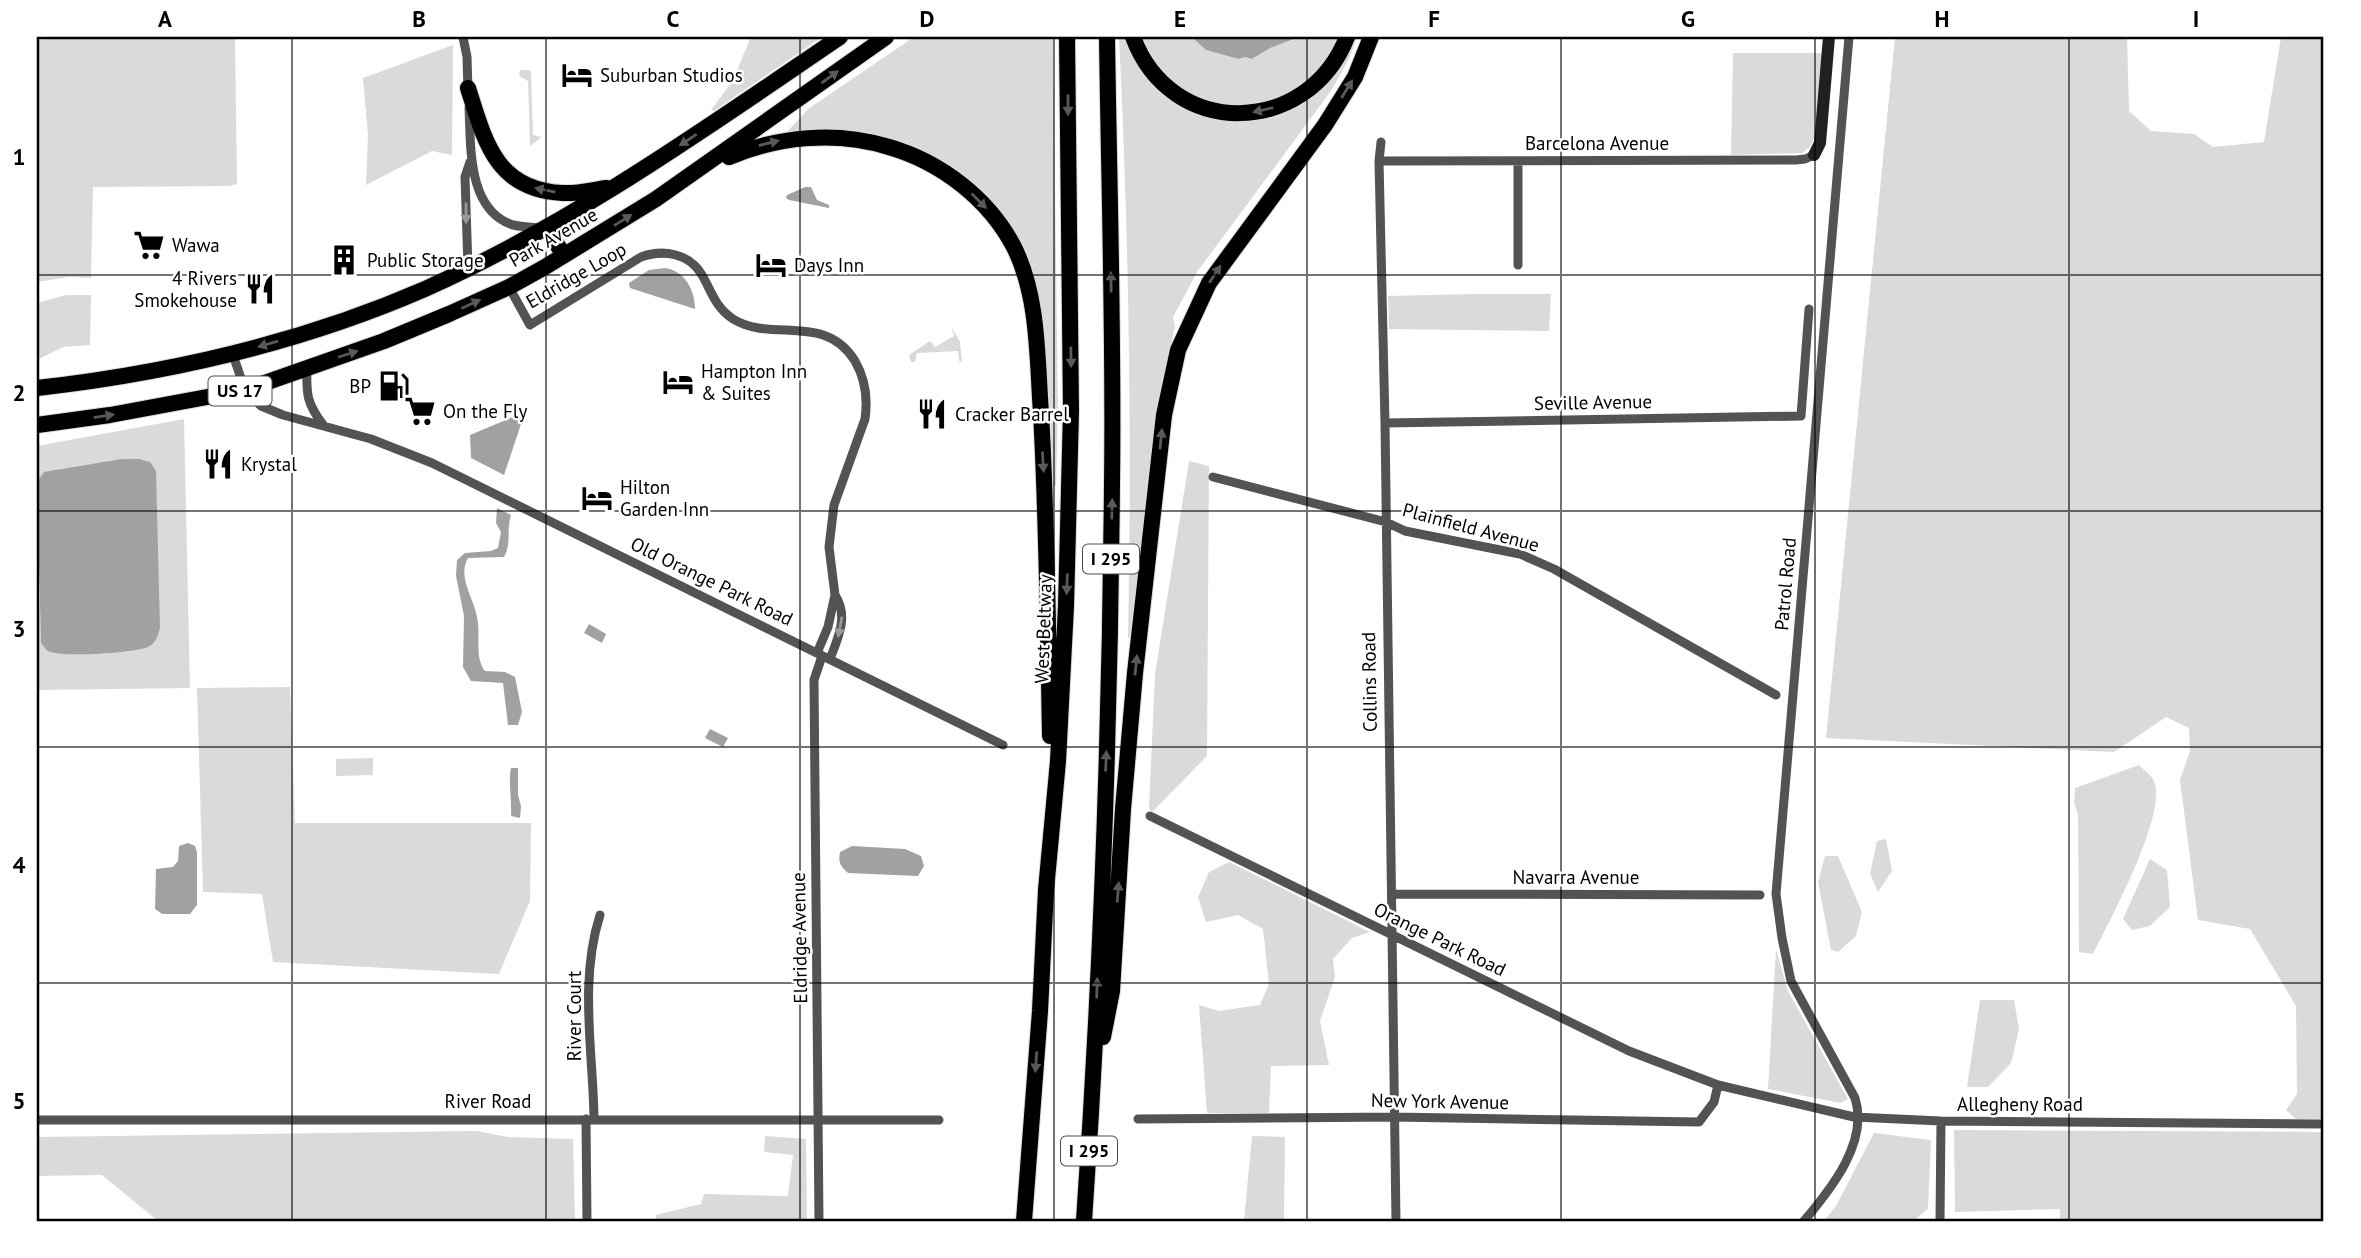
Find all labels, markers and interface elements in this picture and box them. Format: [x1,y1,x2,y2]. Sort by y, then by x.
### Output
text: A [158,4,172,33]
text: B [412,4,426,33]
text: C [667,4,680,33]
text: D [920,4,934,33]
text: E [1174,4,1186,33]
text: F [1428,4,1440,33]
text: G [1681,4,1695,33]
text: H [1935,4,1949,33]
text: I [2193,4,2199,33]
hotel icon: Suburban Studios [560,58,594,92]
place label: Suburban Studios [600,63,743,87]
one-way arrow [821,70,839,84]
one-way arrow [1341,80,1354,99]
one-way arrow [1062,94,1073,116]
one-way arrow [1252,105,1274,116]
street label: Barcelona Avenue [1525,131,1669,155]
one-way arrow [679,133,697,147]
one-way arrow [758,137,780,148]
text: 1 [12,142,26,171]
one-way arrow [534,185,556,196]
one-way arrow [970,192,987,208]
street label: Park Avenue [504,202,602,272]
one-way arrow [460,203,472,225]
one-way arrow [613,214,632,227]
supermarket icon: Wawa [132,228,166,262]
place label: Wawa [172,233,220,257]
street label: Eldridge Loop [521,237,631,313]
building icon: Public Storage [327,243,361,277]
place label: Public Storage [367,248,484,272]
hotel icon: Days Inn [754,248,788,282]
place label: Days Inn [794,253,864,277]
one-way arrow [1208,265,1221,284]
place label: 4 Rivers Smokehouse [134,266,237,312]
one-way arrow [1105,270,1116,292]
restaurant icon: 4 Rivers Smokehouse [243,272,277,306]
one-way arrow [461,298,482,309]
one-way arrow [257,340,278,350]
one-way arrow [1065,346,1076,368]
one-way arrow [338,348,359,359]
place label: Hampton Inn & Suites [701,359,807,405]
hotel icon: Hampton Inn & Suites [661,365,695,399]
fuel station icon: BP [377,369,411,403]
place label: BP [349,374,371,398]
road number: US 17 [208,376,272,405]
text: 2 [12,378,26,407]
street label: Seville Avenue [1534,389,1652,415]
supermarket icon: On the Fly [403,394,437,428]
restaurant icon: Cracker Barrel [915,397,949,431]
place label: On the Fly [443,399,527,423]
place label: Cracker Barrel [955,402,1069,426]
one-way arrow [93,410,115,421]
one-way arrow [1156,428,1167,450]
restaurant icon: Krystal [201,447,235,481]
one-way arrow [1038,451,1049,473]
place label: Krystal [241,452,297,476]
place label: Hilton Garden Inn [620,475,709,521]
hotel icon: Hilton Garden Inn [580,481,614,515]
street label: Plainfield Avenue [1400,497,1542,557]
one-way arrow [1106,498,1118,520]
street label: Old Orange Park Road [627,531,797,631]
street label: Patrol Road [1769,536,1801,632]
road number: I 295 [1083,544,1139,574]
street label: West Beltway [1029,574,1057,684]
one-way arrow [1061,574,1072,596]
text: 3 [12,614,26,643]
one-way arrow [834,616,845,638]
street label: Collins Road [1356,632,1382,732]
one-way arrow [1131,654,1142,676]
one-way arrow [1101,750,1112,772]
text: 4 [12,850,26,879]
street label: Navarra Avenue [1513,865,1639,889]
street label: Eldridge Avenue [786,872,812,1004]
one-way arrow [1113,881,1124,903]
street label: Orange Park Road [1370,897,1510,981]
street label: River Court [562,970,586,1061]
one-way arrow [1091,977,1102,999]
one-way arrow [1030,1051,1041,1073]
text: 5 [12,1086,26,1115]
street label: New York Avenue [1371,1088,1509,1114]
street label: River Road [445,1089,531,1113]
street label: Allegheny Road [1957,1092,2083,1116]
road number: I 295 [1061,1136,1117,1166]

